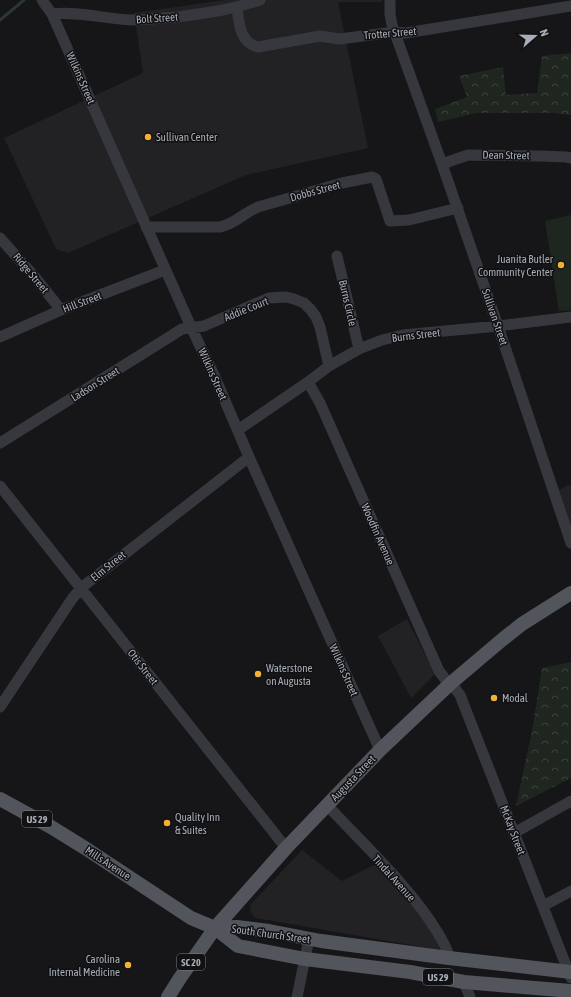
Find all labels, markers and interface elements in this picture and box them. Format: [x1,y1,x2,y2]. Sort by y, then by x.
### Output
street label: Bolt Street [136,11,178,25]
north arrow [515,16,555,56]
street label: Trotter Street [363,25,417,41]
text: N [538,27,551,38]
street label: Wilkins Street [64,50,98,106]
place label: Sullivan Center [156,131,218,143]
marker: Sullivan Center [143,132,153,142]
street label: Dean Street [482,149,530,161]
street label: Dobbs Street [289,179,341,203]
street label: Ridge Street [11,251,51,295]
place label: Juanita Butler Community Center [478,253,554,278]
marker: Juanita Butler Community Center [556,260,566,270]
street label: Burns Circle [337,279,359,327]
street label: Sullivan Street [480,287,510,347]
street label: Hill Street [61,289,103,315]
street label: Addie Court [222,295,270,323]
street label: Burns Street [391,326,441,344]
street label: Wilkins Street [196,346,230,402]
street label: Ladson Street [69,364,121,404]
street label: Woodfin Avenue [359,501,397,567]
street label: Elm Street [88,548,128,584]
street label: Wilkins Street [327,642,361,698]
street label: Otis Street [125,647,161,687]
place label: Waterstone on Augusta [266,662,313,687]
marker: Waterstone on Augusta [253,669,263,679]
place label: Modal [502,692,528,704]
marker: Modal [489,693,499,703]
street label: Augusta Street [328,753,378,803]
street label: McKay Street [498,804,528,856]
road number: US 29 [22,811,52,827]
place label: Quality Inn & Suites [175,811,220,836]
marker: Quality Inn & Suites [162,818,172,828]
street label: Mills Avenue [83,844,133,882]
street label: Tindal Avenue [370,853,418,903]
street label: South Church Street [231,923,311,945]
place label: Carolina Internal Medicine [49,953,120,978]
road number: SC 20 [177,954,205,970]
marker: Carolina Internal Medicine [123,960,133,970]
road number: US 29 [423,969,453,985]

